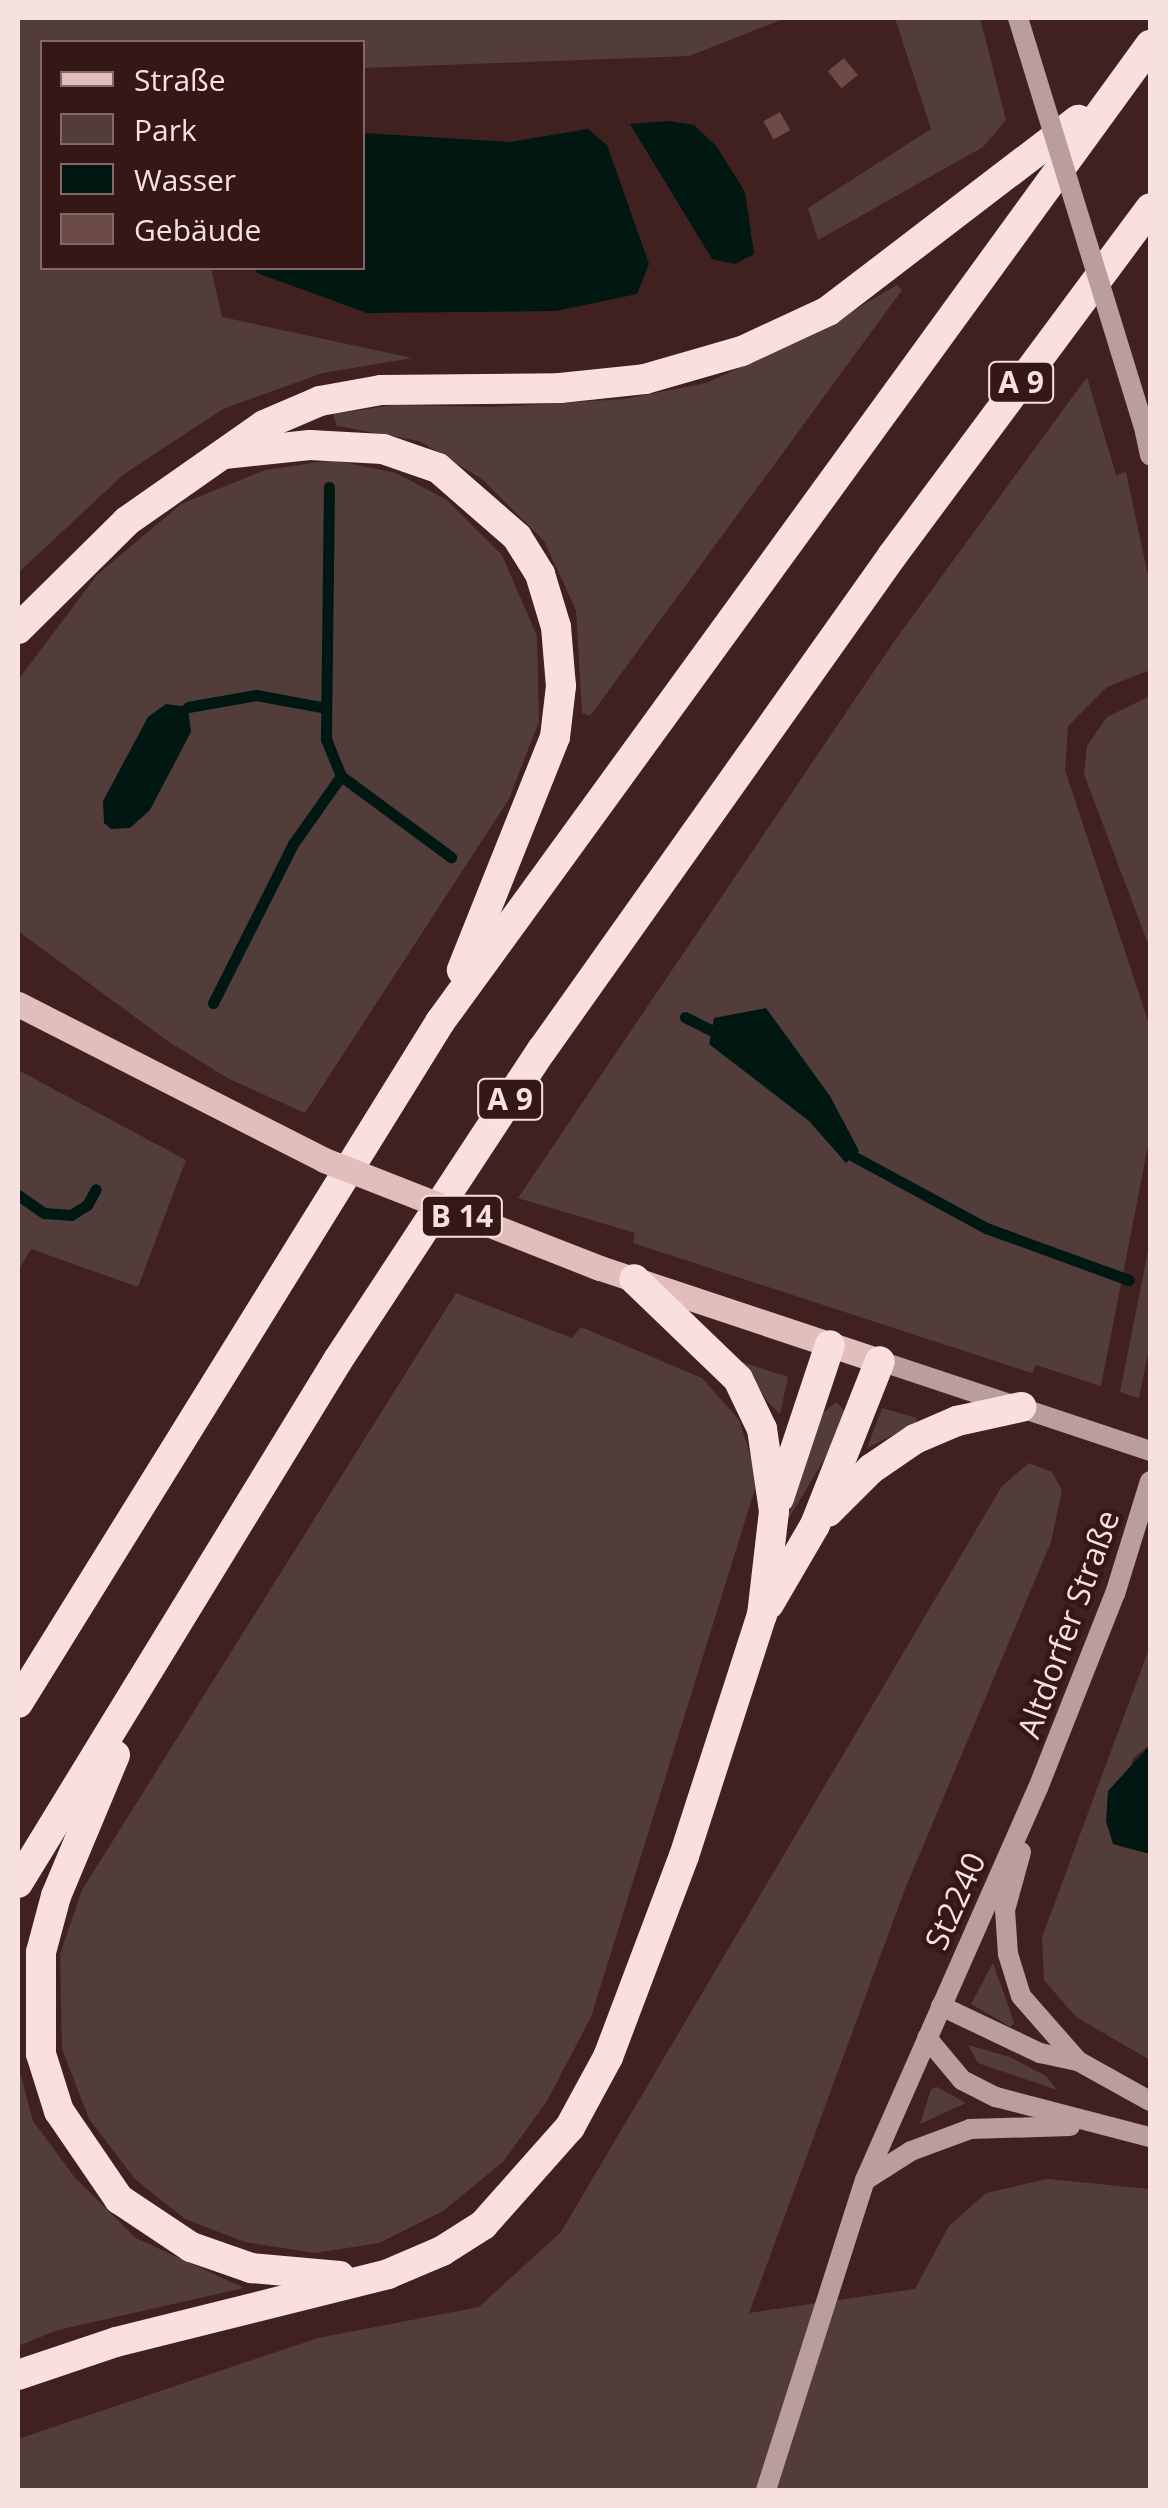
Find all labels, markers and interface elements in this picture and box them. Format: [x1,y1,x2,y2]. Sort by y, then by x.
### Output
legend [40,40,365,270]
text: Straße [134,59,226,100]
text: Park [134,109,197,150]
text: Wasser [134,159,236,200]
text: Gebäude [134,209,261,250]
road number: A 9 [986,357,1056,407]
road number: A 9 [475,1074,545,1124]
road number: B 14 [420,1191,504,1241]
street label: Altdorfer Straße [1009,1505,1127,1743]
street label: St2240 [917,1847,993,1955]

